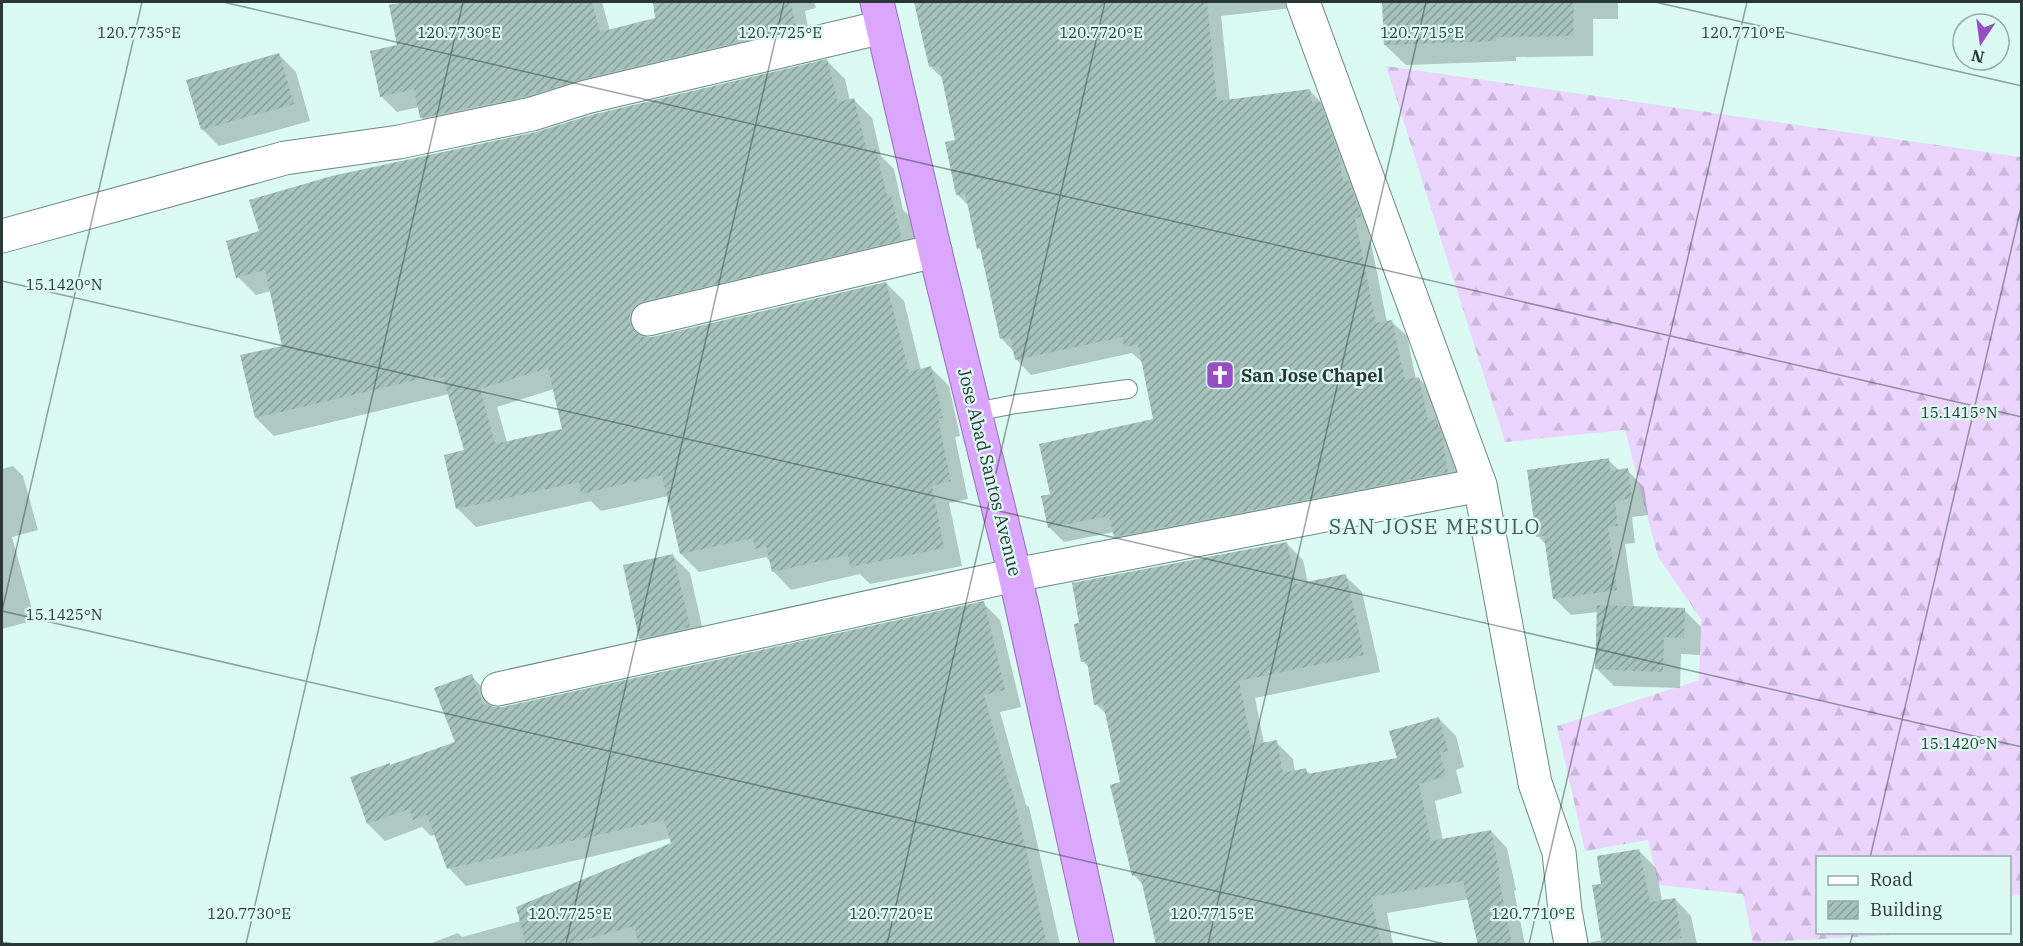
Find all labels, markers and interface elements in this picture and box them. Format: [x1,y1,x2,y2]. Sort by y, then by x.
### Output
north arrow [1951,12,2011,72]
text: 120.7735°E [97,23,181,42]
text: 120.7730°E [417,23,501,42]
text: 120.7725°E [738,23,822,42]
text: 120.7720°E [1059,23,1143,42]
text: 120.7715°E [1380,23,1464,42]
text: 120.7710°E [1701,23,1785,42]
text: N [1969,45,1986,68]
text: 15.1420°N [26,275,102,294]
church icon: San Jose Chapel [1204,359,1236,391]
place label: San Jose Chapel [1241,364,1383,387]
street label: Jose Abad Santos Avenue [953,366,1027,578]
text: 15.1415°N [1921,403,1997,422]
district label: SAN JOSE MESULO [1329,512,1541,540]
text: 15.1425°N [26,605,102,624]
text: 15.1420°N [1921,734,1997,753]
legend [1816,856,2011,934]
text: Road [1870,868,1913,891]
text: Building [1870,898,1942,921]
text: 120.7730°E [207,904,291,923]
text: 120.7725°E [528,904,612,923]
text: 120.7720°E [849,904,933,923]
text: 120.7715°E [1170,904,1254,923]
text: 120.7710°E [1491,904,1575,923]

